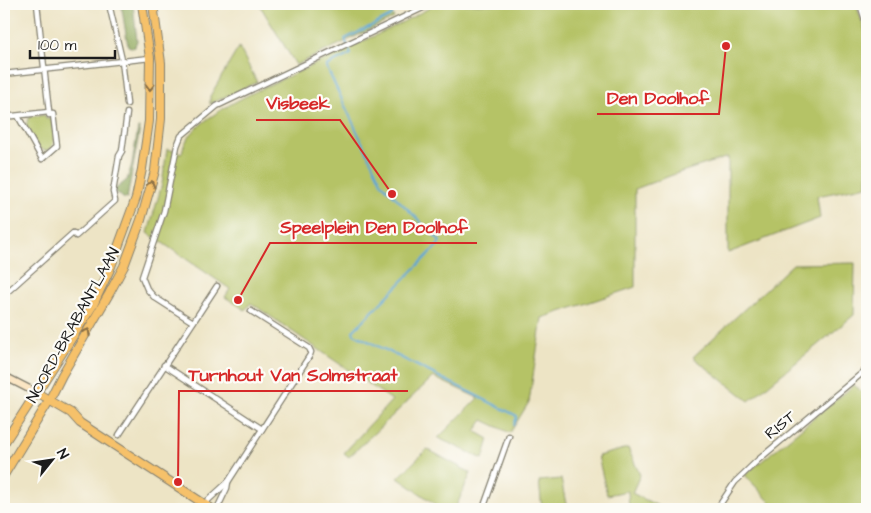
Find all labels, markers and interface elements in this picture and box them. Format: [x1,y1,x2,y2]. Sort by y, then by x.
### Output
scale bar [30,28,115,60]
text: 100 m [38,35,77,56]
callout: Den Doolhof [597,81,719,114]
one-way arrow [145,84,155,91]
text: Den Doolhof [607,86,710,111]
callout: Visbeek [256,87,340,120]
text: Visbeek [265,91,331,116]
one-way arrow [145,180,156,188]
callout: Speelplein Den Doolhof [270,210,477,243]
text: Speelplein Den Doolhof [279,215,469,240]
street label: NOORD-BRABANTLAAN [21,243,125,407]
one-way arrow [80,329,90,338]
callout: Turnhout Van Solmstraat [179,358,408,391]
text: Turnhout Van Solmstraat [188,363,398,388]
street label: RIST [760,406,800,444]
north arrow [28,436,78,486]
text: N [52,445,73,463]

